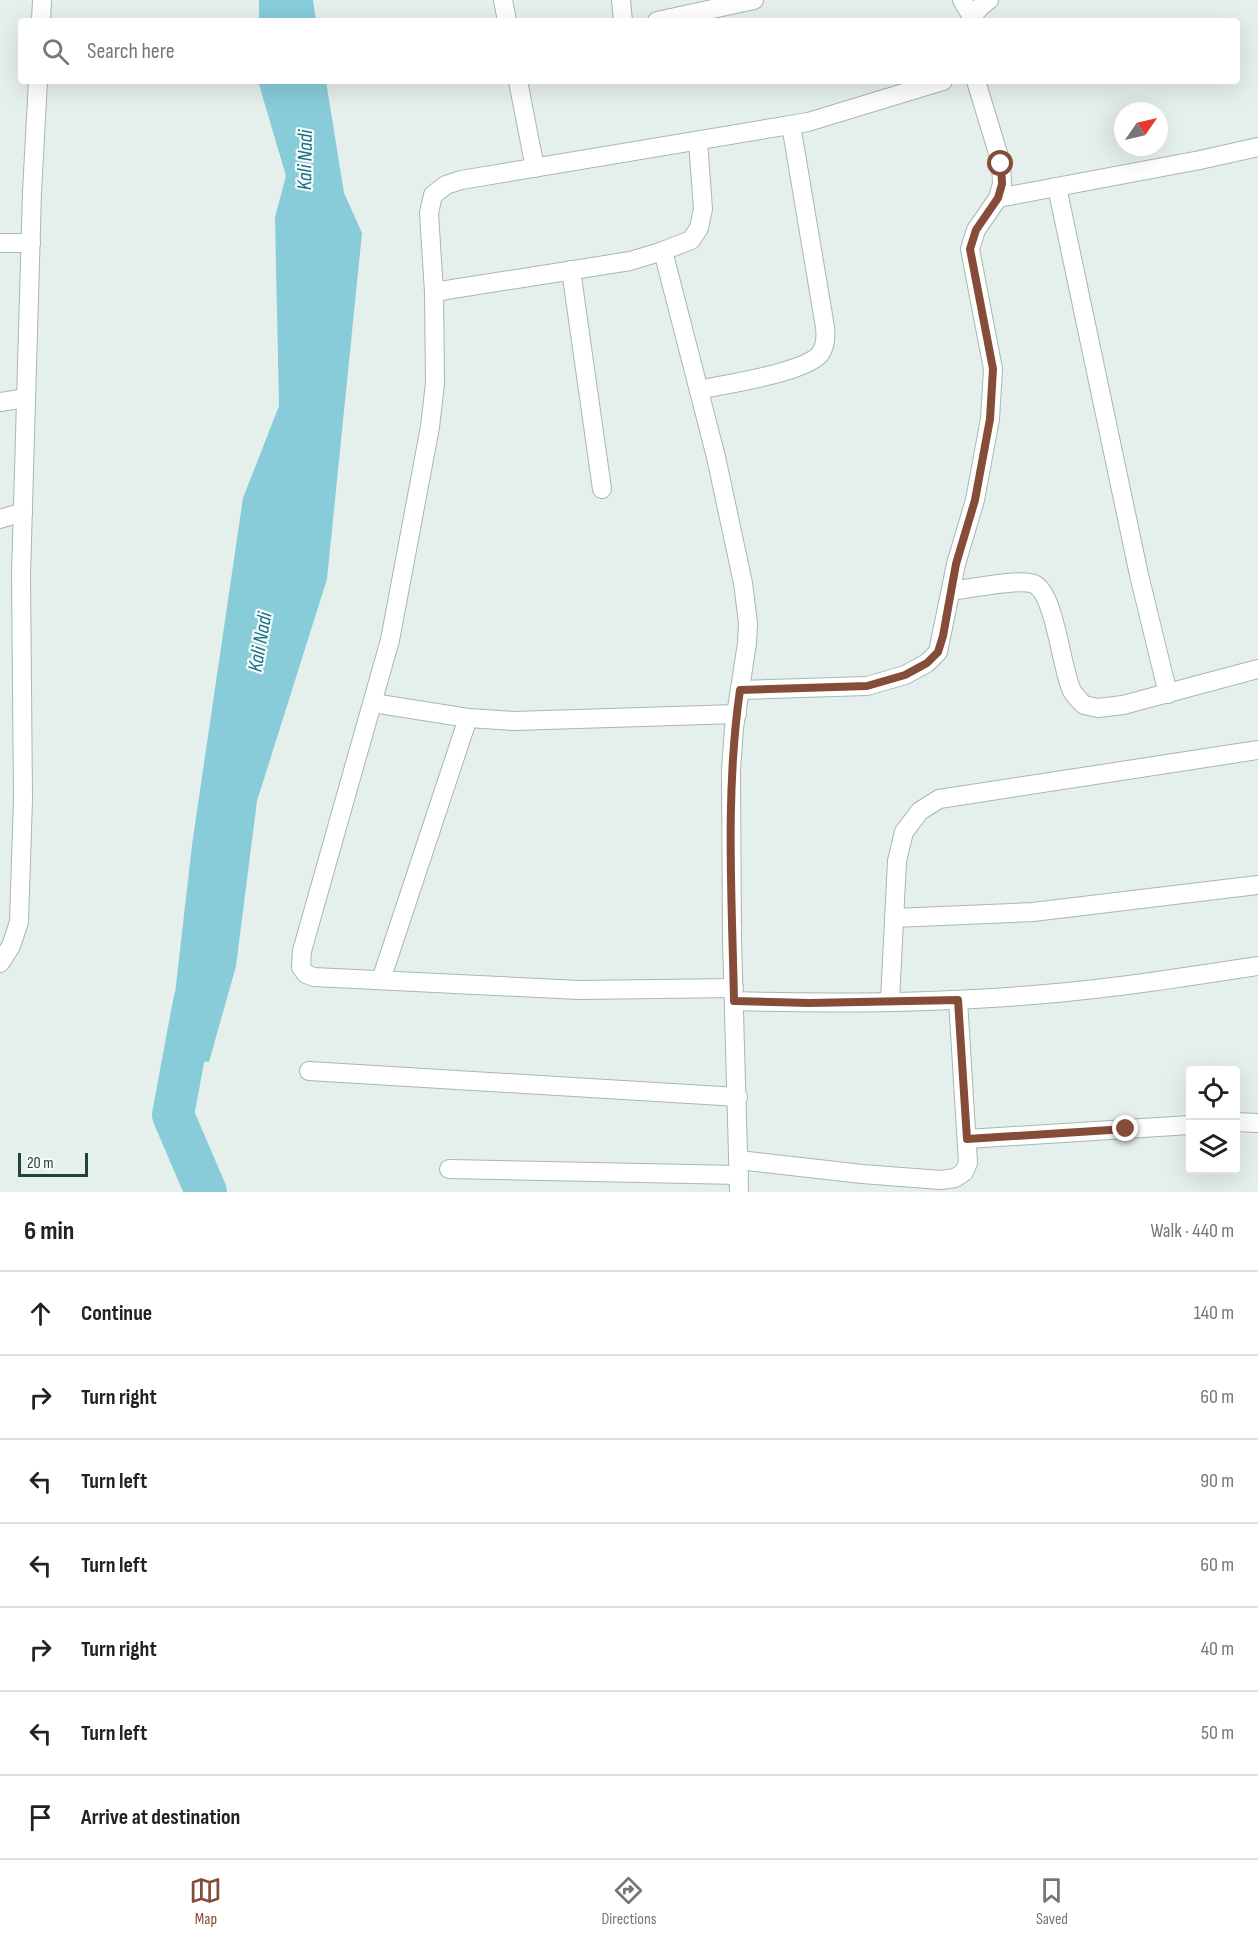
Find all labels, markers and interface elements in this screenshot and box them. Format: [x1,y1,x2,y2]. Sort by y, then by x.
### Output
search box [18,18,1240,84]
icon: search [39,35,72,68]
text: Search here [87,38,174,65]
north arrow [1114,102,1168,156]
water label: Kali Nadi [292,128,318,190]
route start [987,150,1013,176]
water label: Kali Nadi [242,609,278,674]
map controls [1186,1066,1240,1174]
button: locate [1186,1066,1240,1120]
route end [1112,1115,1138,1141]
button: layers [1186,1120,1240,1174]
scale bar [18,1150,88,1178]
text: 20 m [27,1154,54,1173]
text: 6 min [24,1216,74,1247]
text: Walk · 440 m [1150,1219,1234,1243]
icon: ahead [24,1297,57,1330]
text: Continue [81,1300,152,1327]
text: 140 m [1194,1301,1234,1325]
icon: right [24,1381,57,1414]
text: Turn right [81,1384,157,1411]
text: 60 m [1200,1385,1234,1409]
icon: left [24,1465,57,1498]
text: Turn left [81,1468,147,1495]
text: 90 m [1200,1469,1234,1493]
icon: left [24,1549,57,1582]
text: Turn left [81,1552,147,1579]
text: 60 m [1200,1553,1234,1577]
icon: right [24,1633,57,1666]
text: Turn right [81,1636,157,1663]
text: 40 m [1201,1637,1234,1661]
icon: left [24,1717,57,1750]
text: Turn left [81,1720,147,1747]
text: 50 m [1201,1721,1234,1745]
icon: arrive [24,1801,57,1834]
text: Arrive at destination [81,1804,240,1831]
tab: Map [189,1874,222,1929]
tab: Directions [601,1874,656,1929]
tab: Saved [1035,1874,1068,1929]

